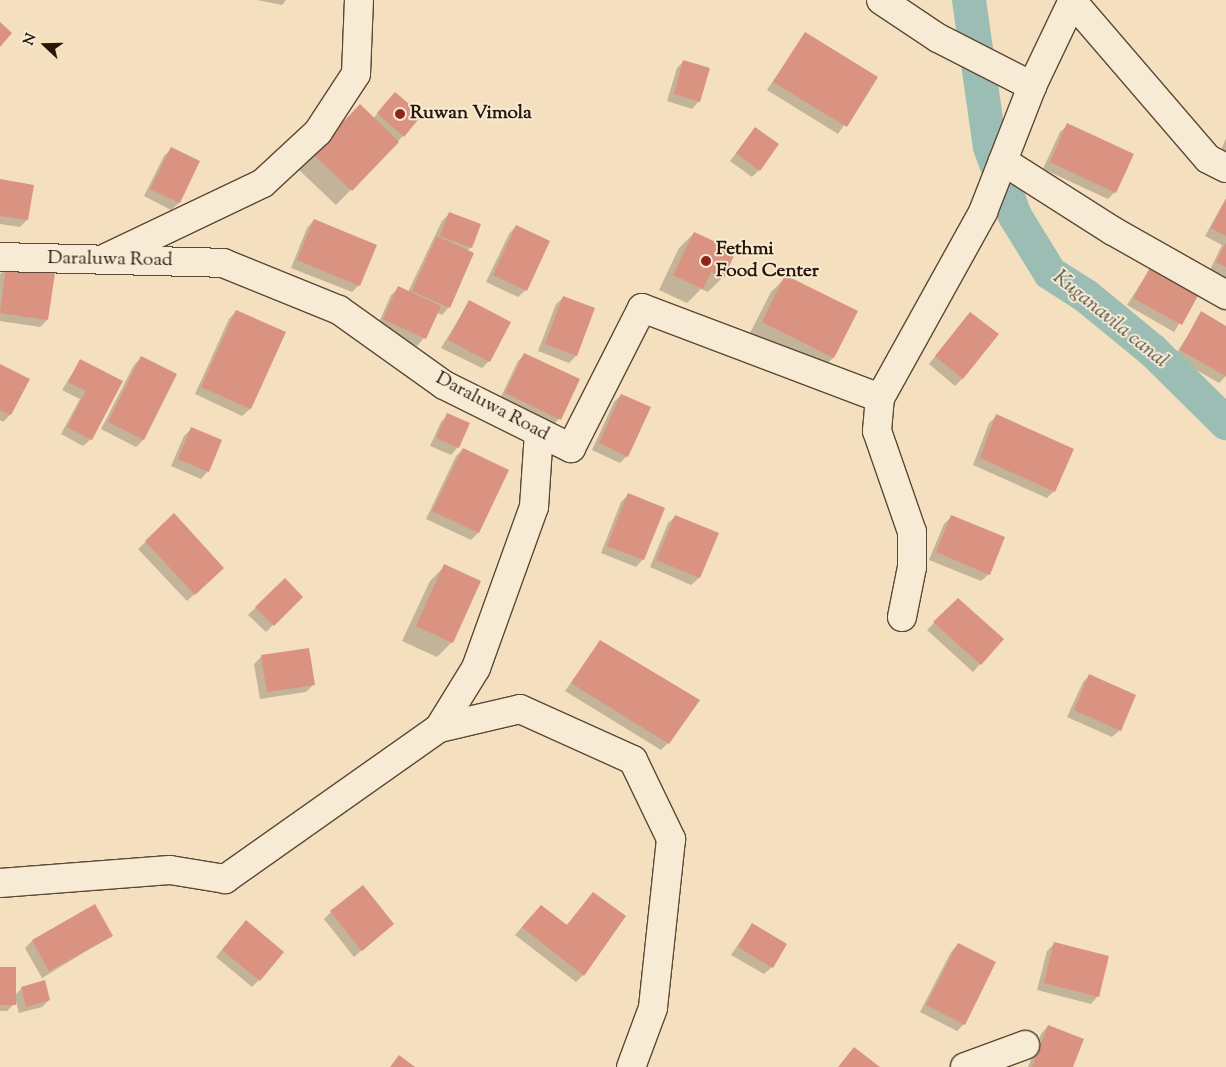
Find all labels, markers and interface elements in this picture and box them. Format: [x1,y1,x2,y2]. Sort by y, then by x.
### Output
north arrow [20,20,70,70]
text: N [20,31,42,48]
place label: Ruwan Vimola [410,103,532,125]
marker: Ruwan Vimola [394,108,406,120]
place label: Fethmi Food Center [716,239,819,283]
street label: Daraluwa Road [47,248,173,272]
marker: Fethmi Food Center [700,255,712,267]
water label: Kuganavila canal [1048,266,1172,374]
street label: Daraluwa Road [431,368,553,446]

